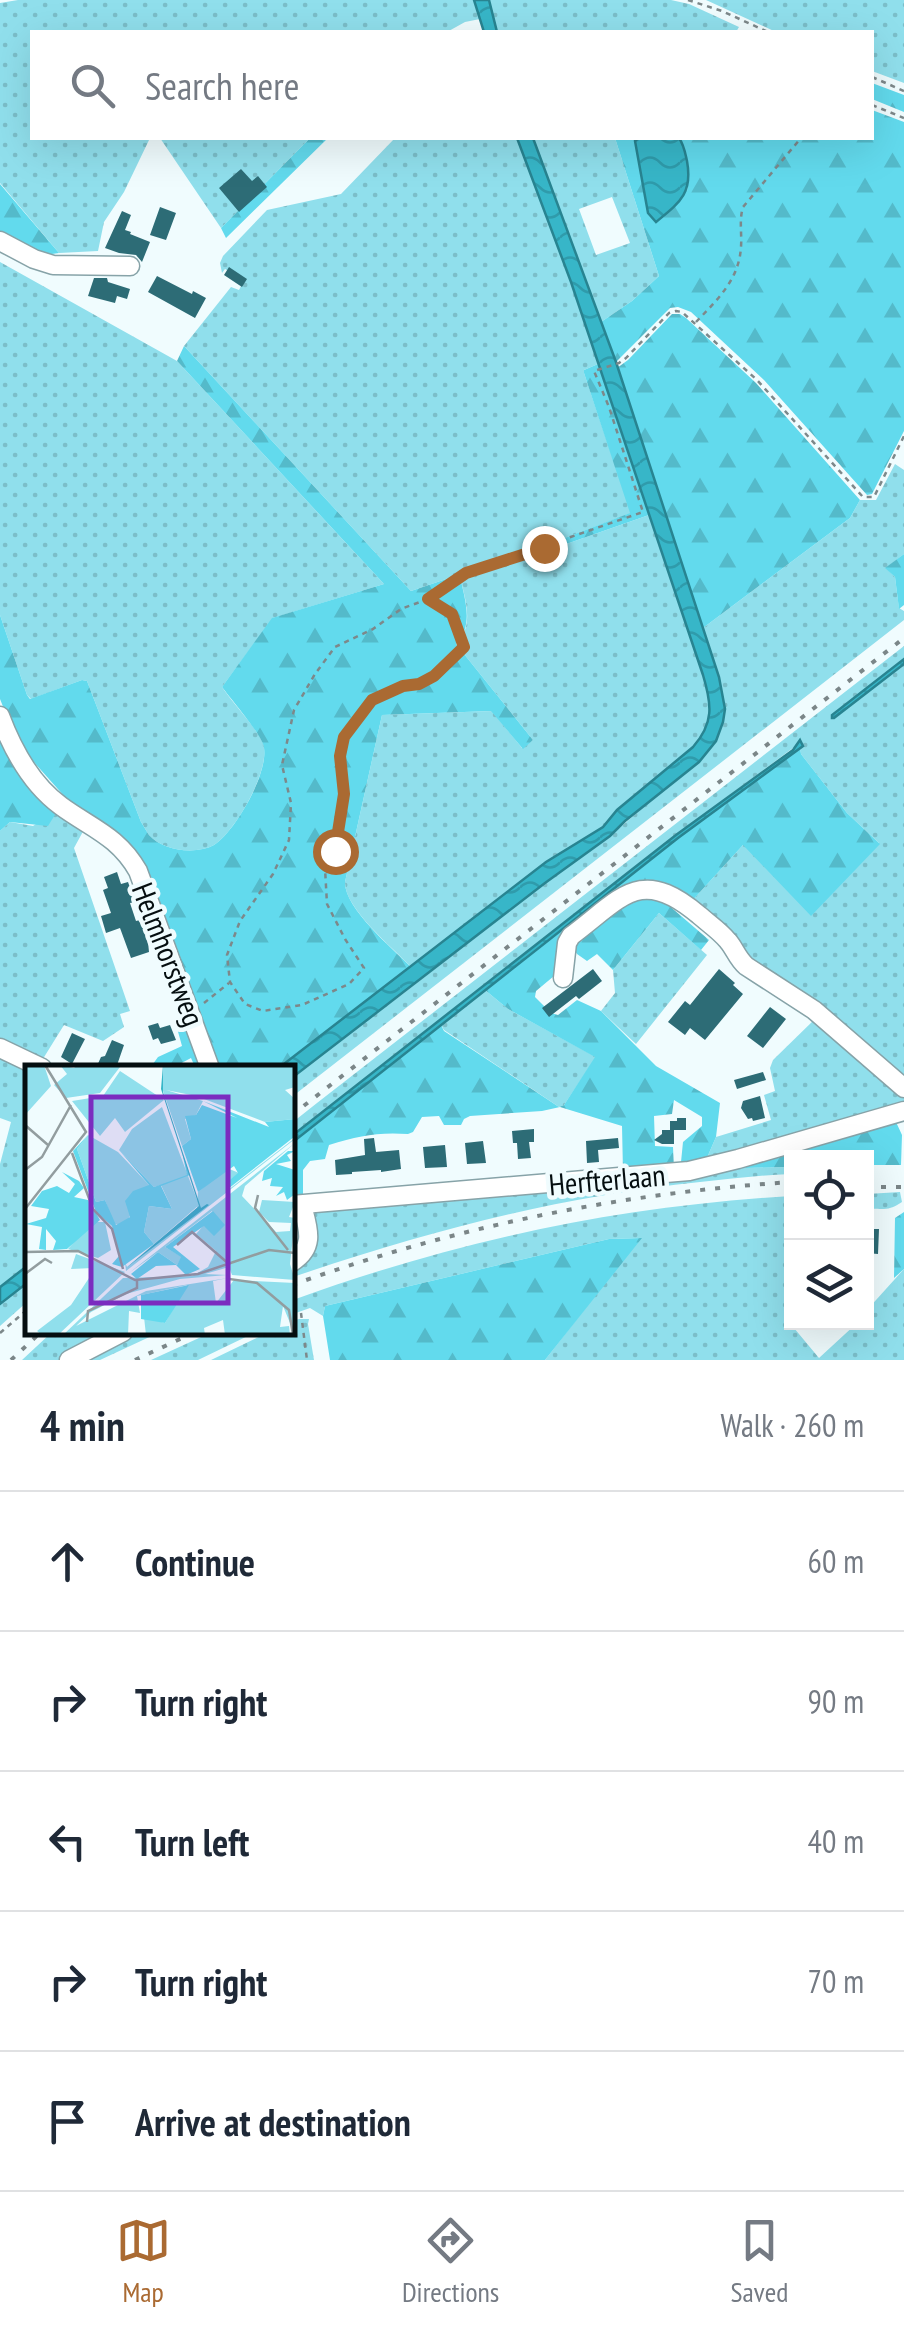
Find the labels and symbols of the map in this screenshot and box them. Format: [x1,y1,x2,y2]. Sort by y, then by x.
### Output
route end [522,526,568,572]
route start [313,829,359,875]
street label: Helmhorstweg [124,877,214,1031]
inset map [25,1065,295,1335]
street label: Herfterlaan [547,1154,667,1204]

